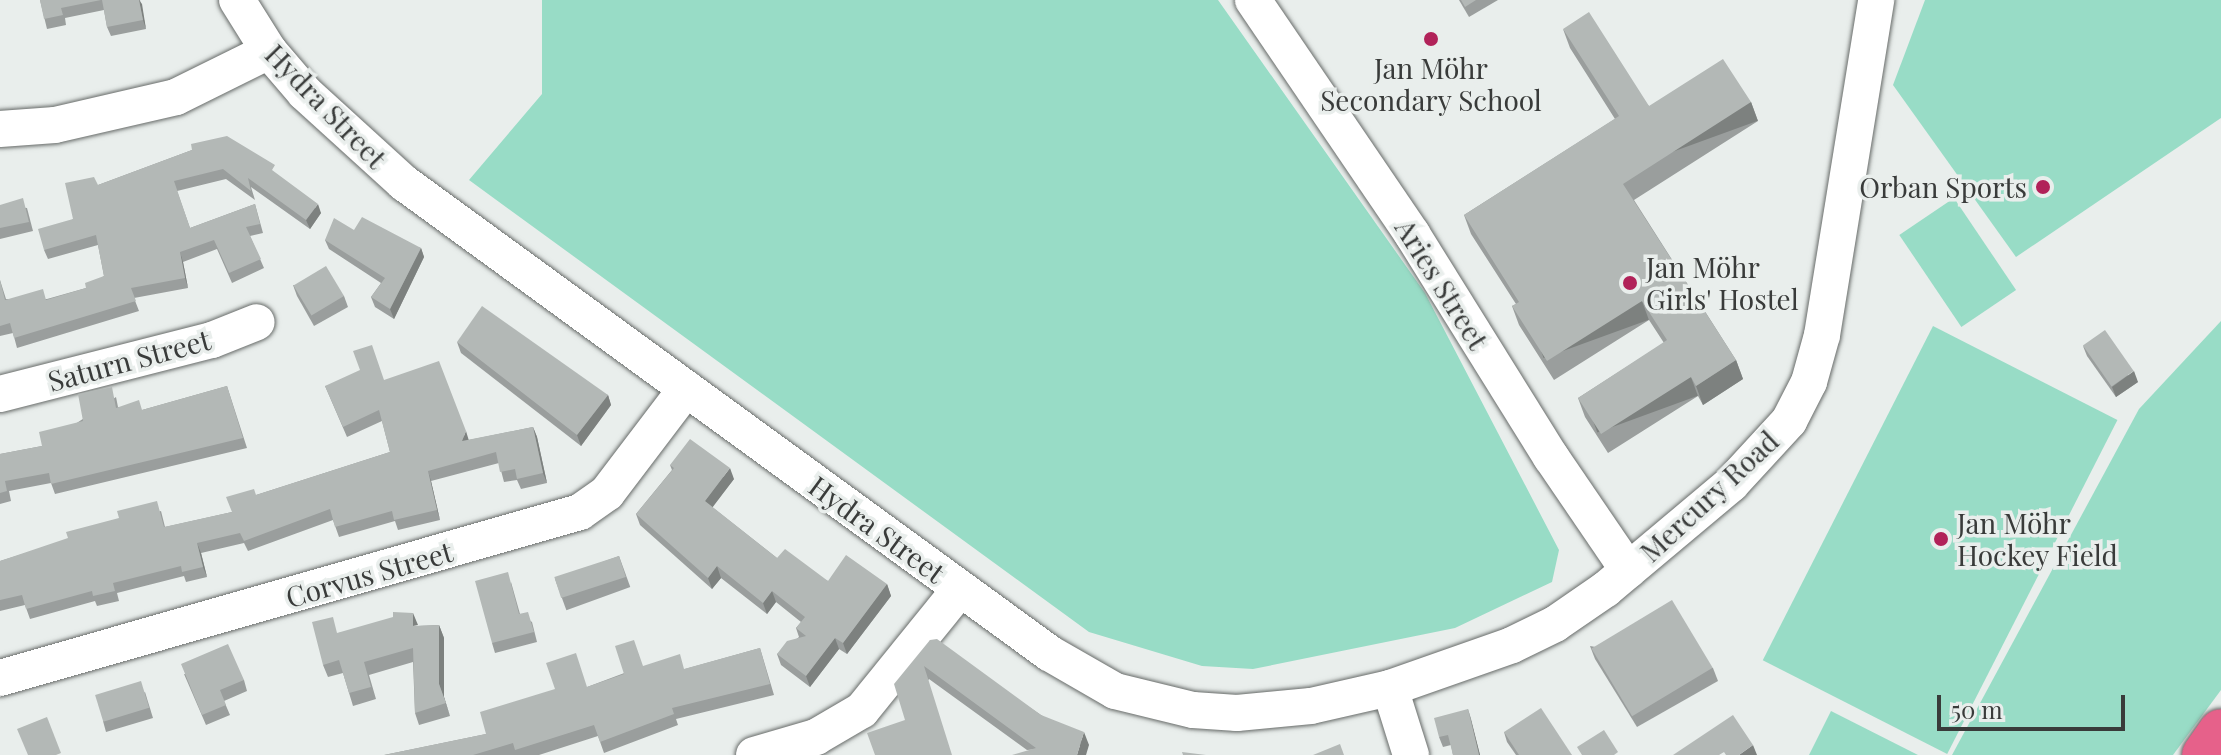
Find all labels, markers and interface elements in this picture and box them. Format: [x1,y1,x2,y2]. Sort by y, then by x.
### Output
marker: Jan Möhr Secondary School [1422,30,1440,48]
street label: Hydra Street [259,37,393,175]
place label: Jan Möhr Secondary School [1320,51,1542,117]
place label: Orban Sports [1859,170,2027,204]
marker: Orban Sports [2034,178,2052,196]
street label: Aries Street [1389,213,1495,355]
place label: Jan Möhr Girls' Hostel [1646,250,1799,316]
marker: Jan Möhr Girls' Hostel [1621,274,1639,292]
street label: Saturn Street [44,322,214,398]
street label: Mercury Road [1633,423,1785,569]
street label: Hydra Street [803,469,951,589]
place label: Jan Möhr Hockey Field [1957,506,2119,572]
marker: Jan Möhr Hockey Field [1932,530,1950,548]
street label: Corvus Street [282,534,456,614]
scale bar [1941,679,2129,729]
text: 50 m [1951,693,2003,725]

